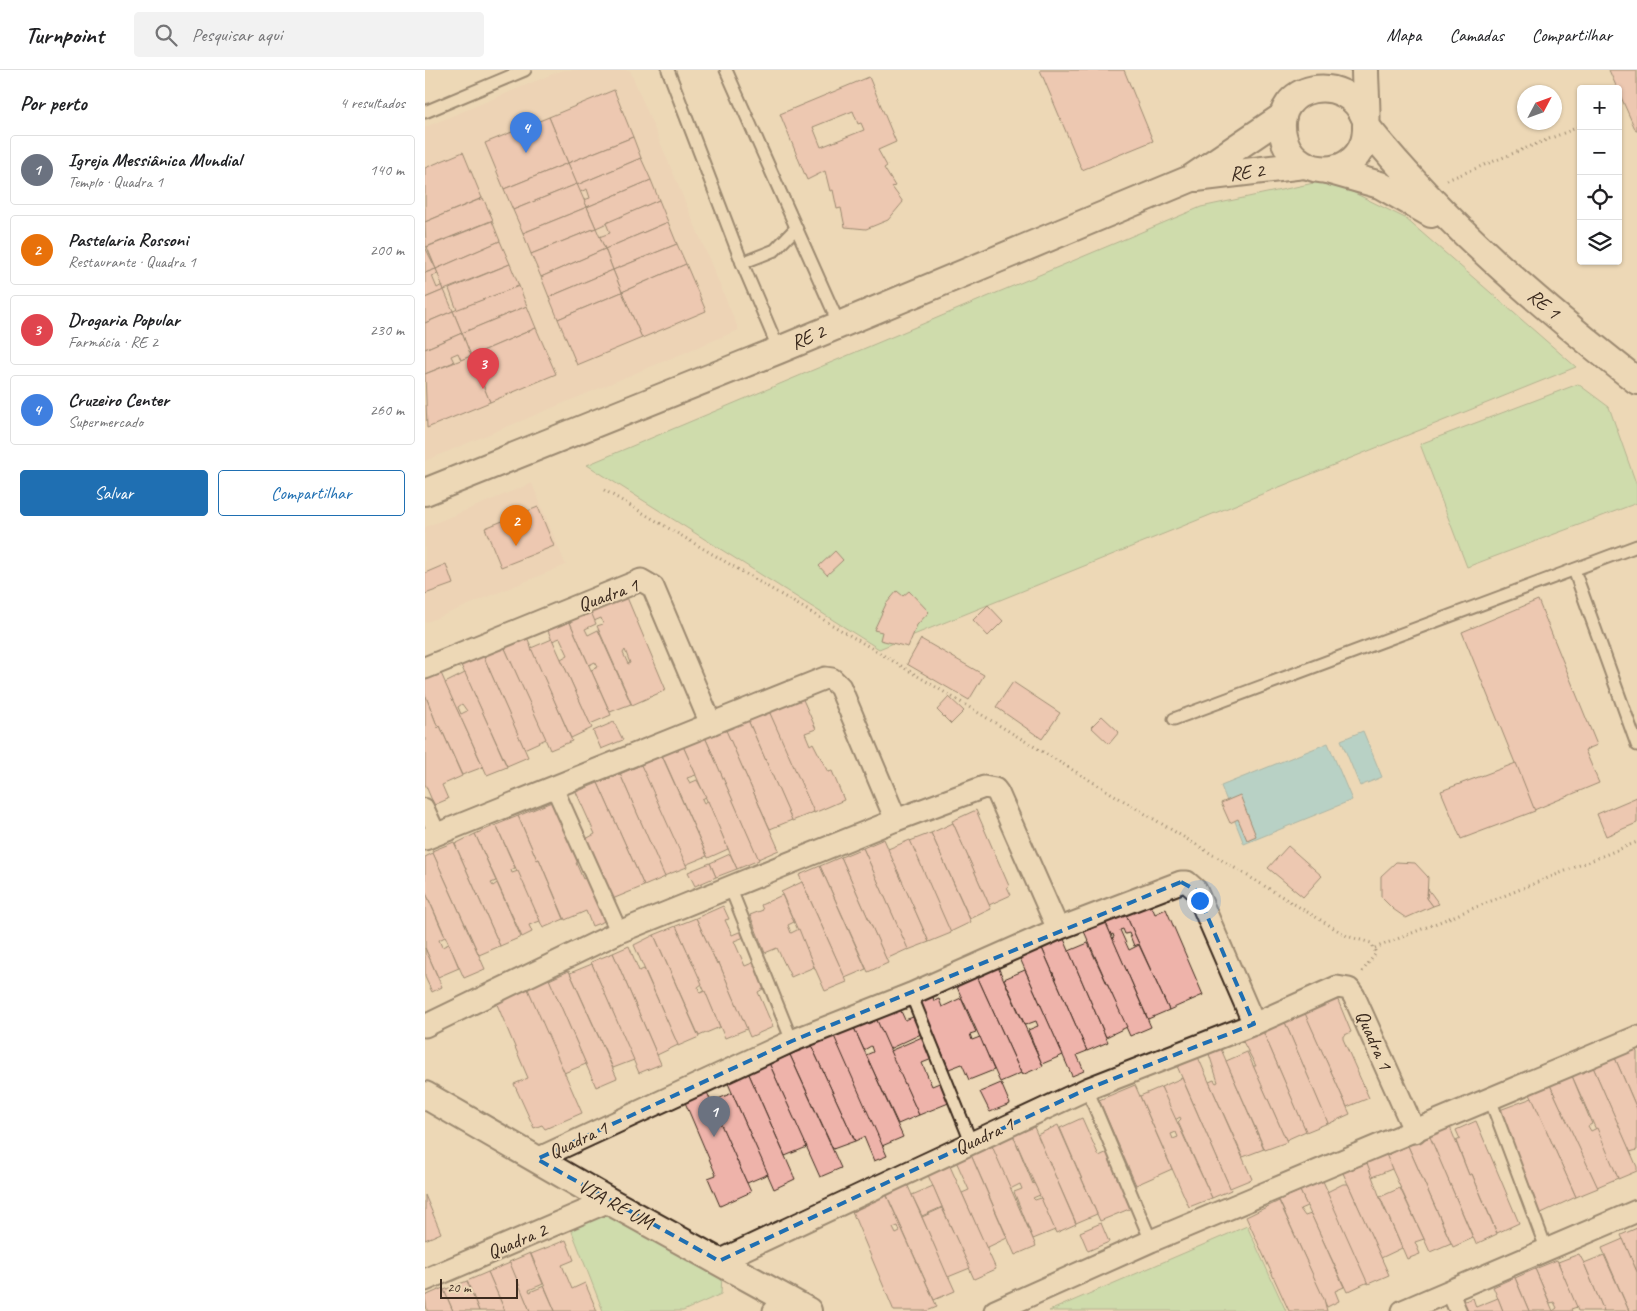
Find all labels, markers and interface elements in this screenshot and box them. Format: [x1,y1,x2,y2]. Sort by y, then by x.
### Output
search box [134,12,484,57]
text: Turnpoint [25,20,104,50]
icon: search [152,21,180,49]
text: Pesquisar aqui [192,23,282,47]
text: Mapa [1387,24,1421,46]
text: Camadas [1449,24,1504,46]
text: Compartilhar [1532,24,1612,46]
north arrow [1517,85,1562,130]
map controls [1577,85,1622,265]
button: + [1577,85,1622,130]
text: Por perto [20,90,87,116]
text: 4 resultados [340,93,405,113]
pin: 4 [510,112,542,153]
button: − [1577,130,1622,175]
text: Igreja Messiânica Mundial [68,148,241,172]
street label: RE 2 [1228,157,1268,187]
text: 1 [33,160,41,180]
text: 140 m [370,160,404,180]
text: Templo · Quadra 1 [68,172,163,192]
button: locate [1577,175,1622,220]
button: layers [1577,220,1622,265]
text: Pastelaria Rossoni [68,228,188,252]
text: 2 [33,240,41,260]
text: 200 m [370,240,404,260]
text: Restaurante · Quadra 1 [68,252,196,272]
street label: RE 1 [1523,283,1566,325]
text: Drogaria Popular [68,308,180,332]
street label: RE 2 [787,318,831,355]
text: 3 [33,320,41,340]
text: 230 m [370,320,404,340]
text: Farmácia · RE 2 [68,332,158,352]
pin: 3 [467,348,499,389]
text: Cruzeiro Center [68,388,169,412]
text: 4 [33,400,41,420]
text: 260 m [370,400,404,420]
text: Supermercado [68,412,143,432]
button: Salvar [20,470,208,516]
button: Compartilhar [218,470,405,516]
pin: 2 [500,505,532,546]
street label: Quadra 1 [574,572,643,617]
your location [1187,888,1213,914]
street label: Quadra 1 [1350,1006,1399,1075]
pin: 1 [698,1096,730,1137]
street label: Quadra 1 [950,1111,1019,1161]
street label: Quadra 1 [544,1115,613,1165]
street label: VIA RE UM [574,1173,659,1236]
street label: Quadra 2 [483,1216,553,1265]
scale bar [440,1276,517,1299]
text: 20 m [447,1279,471,1296]

